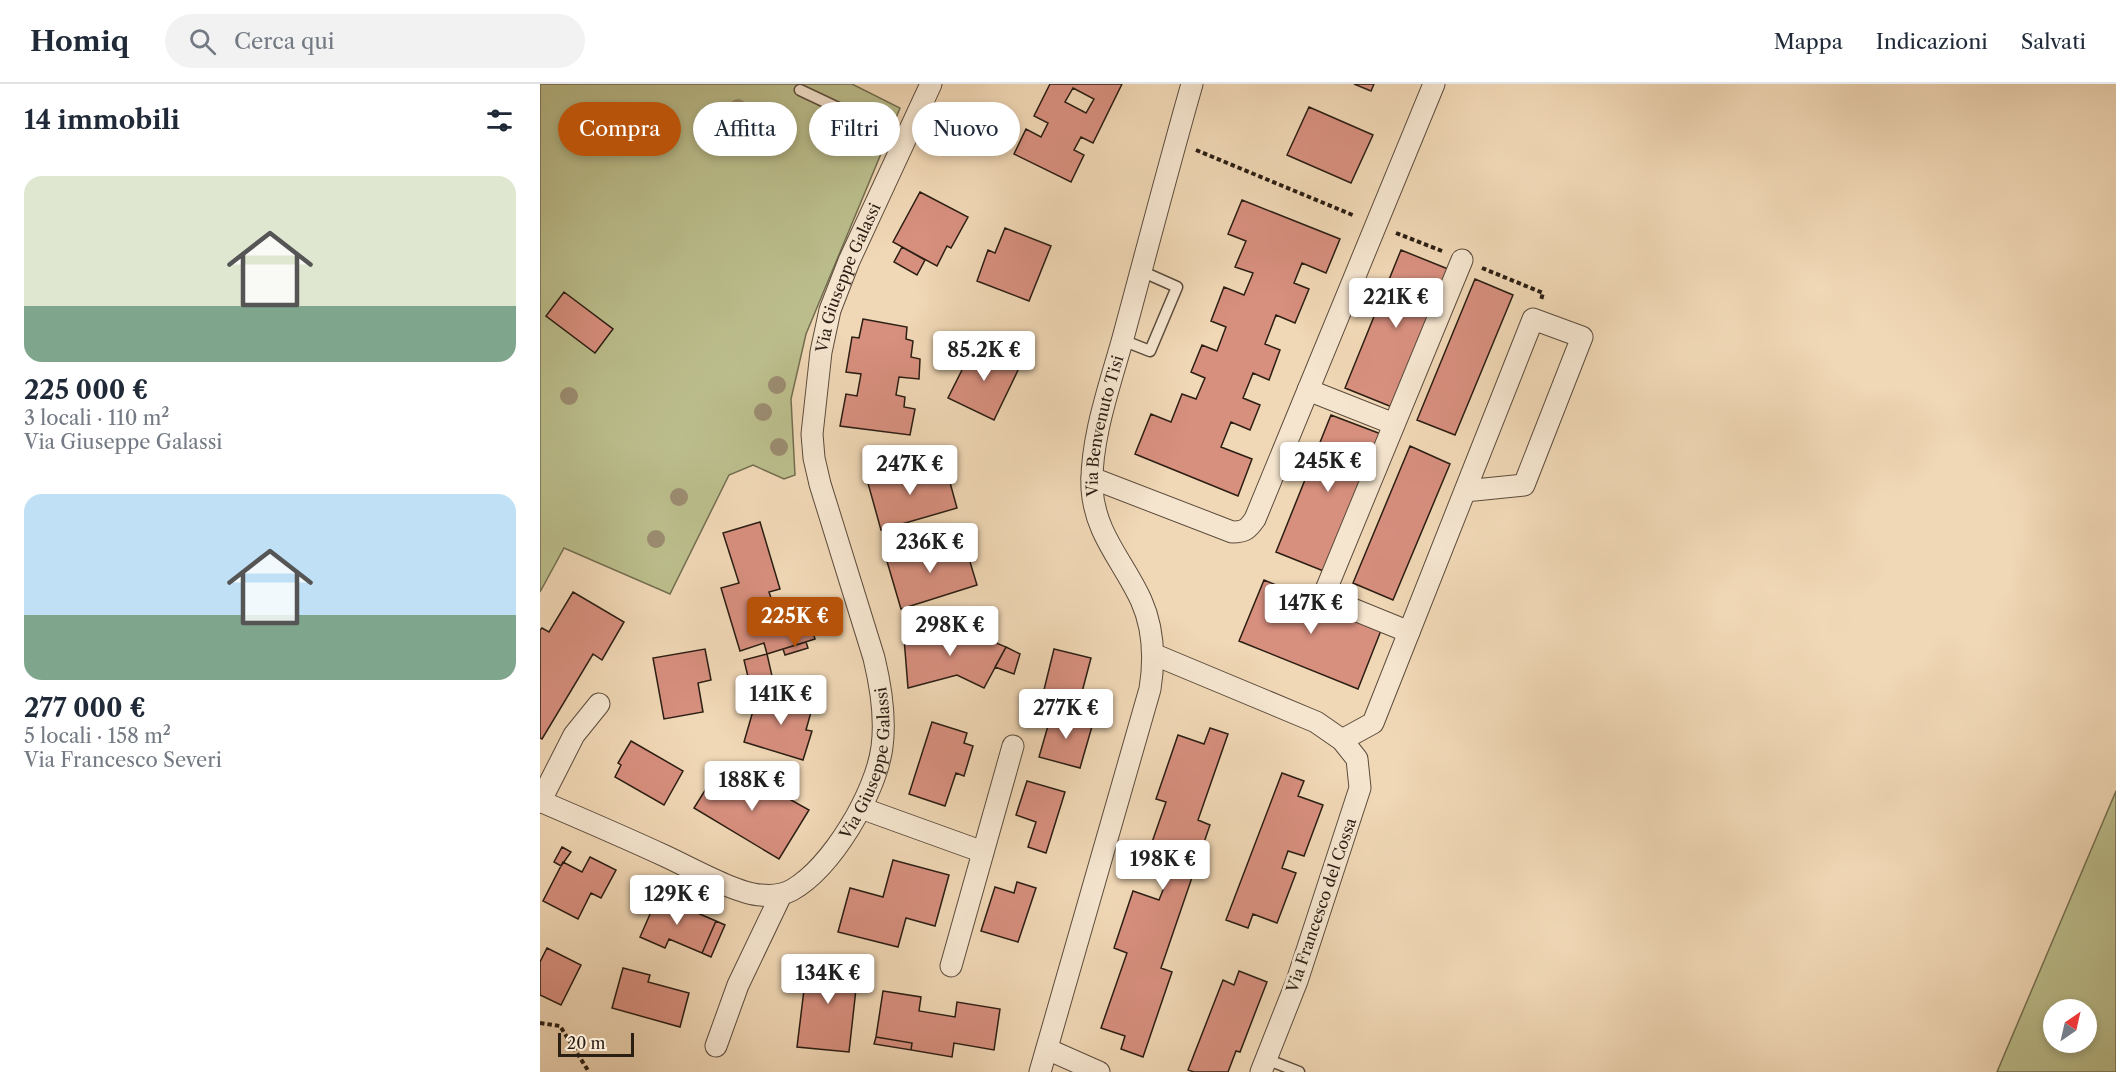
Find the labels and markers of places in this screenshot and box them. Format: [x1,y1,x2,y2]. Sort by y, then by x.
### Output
pin: 221K € [1347,278,1445,329]
pin: 85.2K € [929,331,1039,382]
pin: 245K € [1279,442,1377,493]
pin: 247K € [861,445,959,496]
pin: 236K € [881,523,979,574]
pin: 147K € [1262,584,1360,635]
pin: 225K € [746,597,844,648]
pin: 298K € [901,606,999,657]
pin: 141K € [732,675,830,726]
pin: 277K € [1017,689,1115,740]
pin: 188K € [703,761,801,812]
pin: 198K € [1114,840,1212,891]
pin: 129K € [628,875,726,926]
pin: 134K € [779,954,877,1005]

